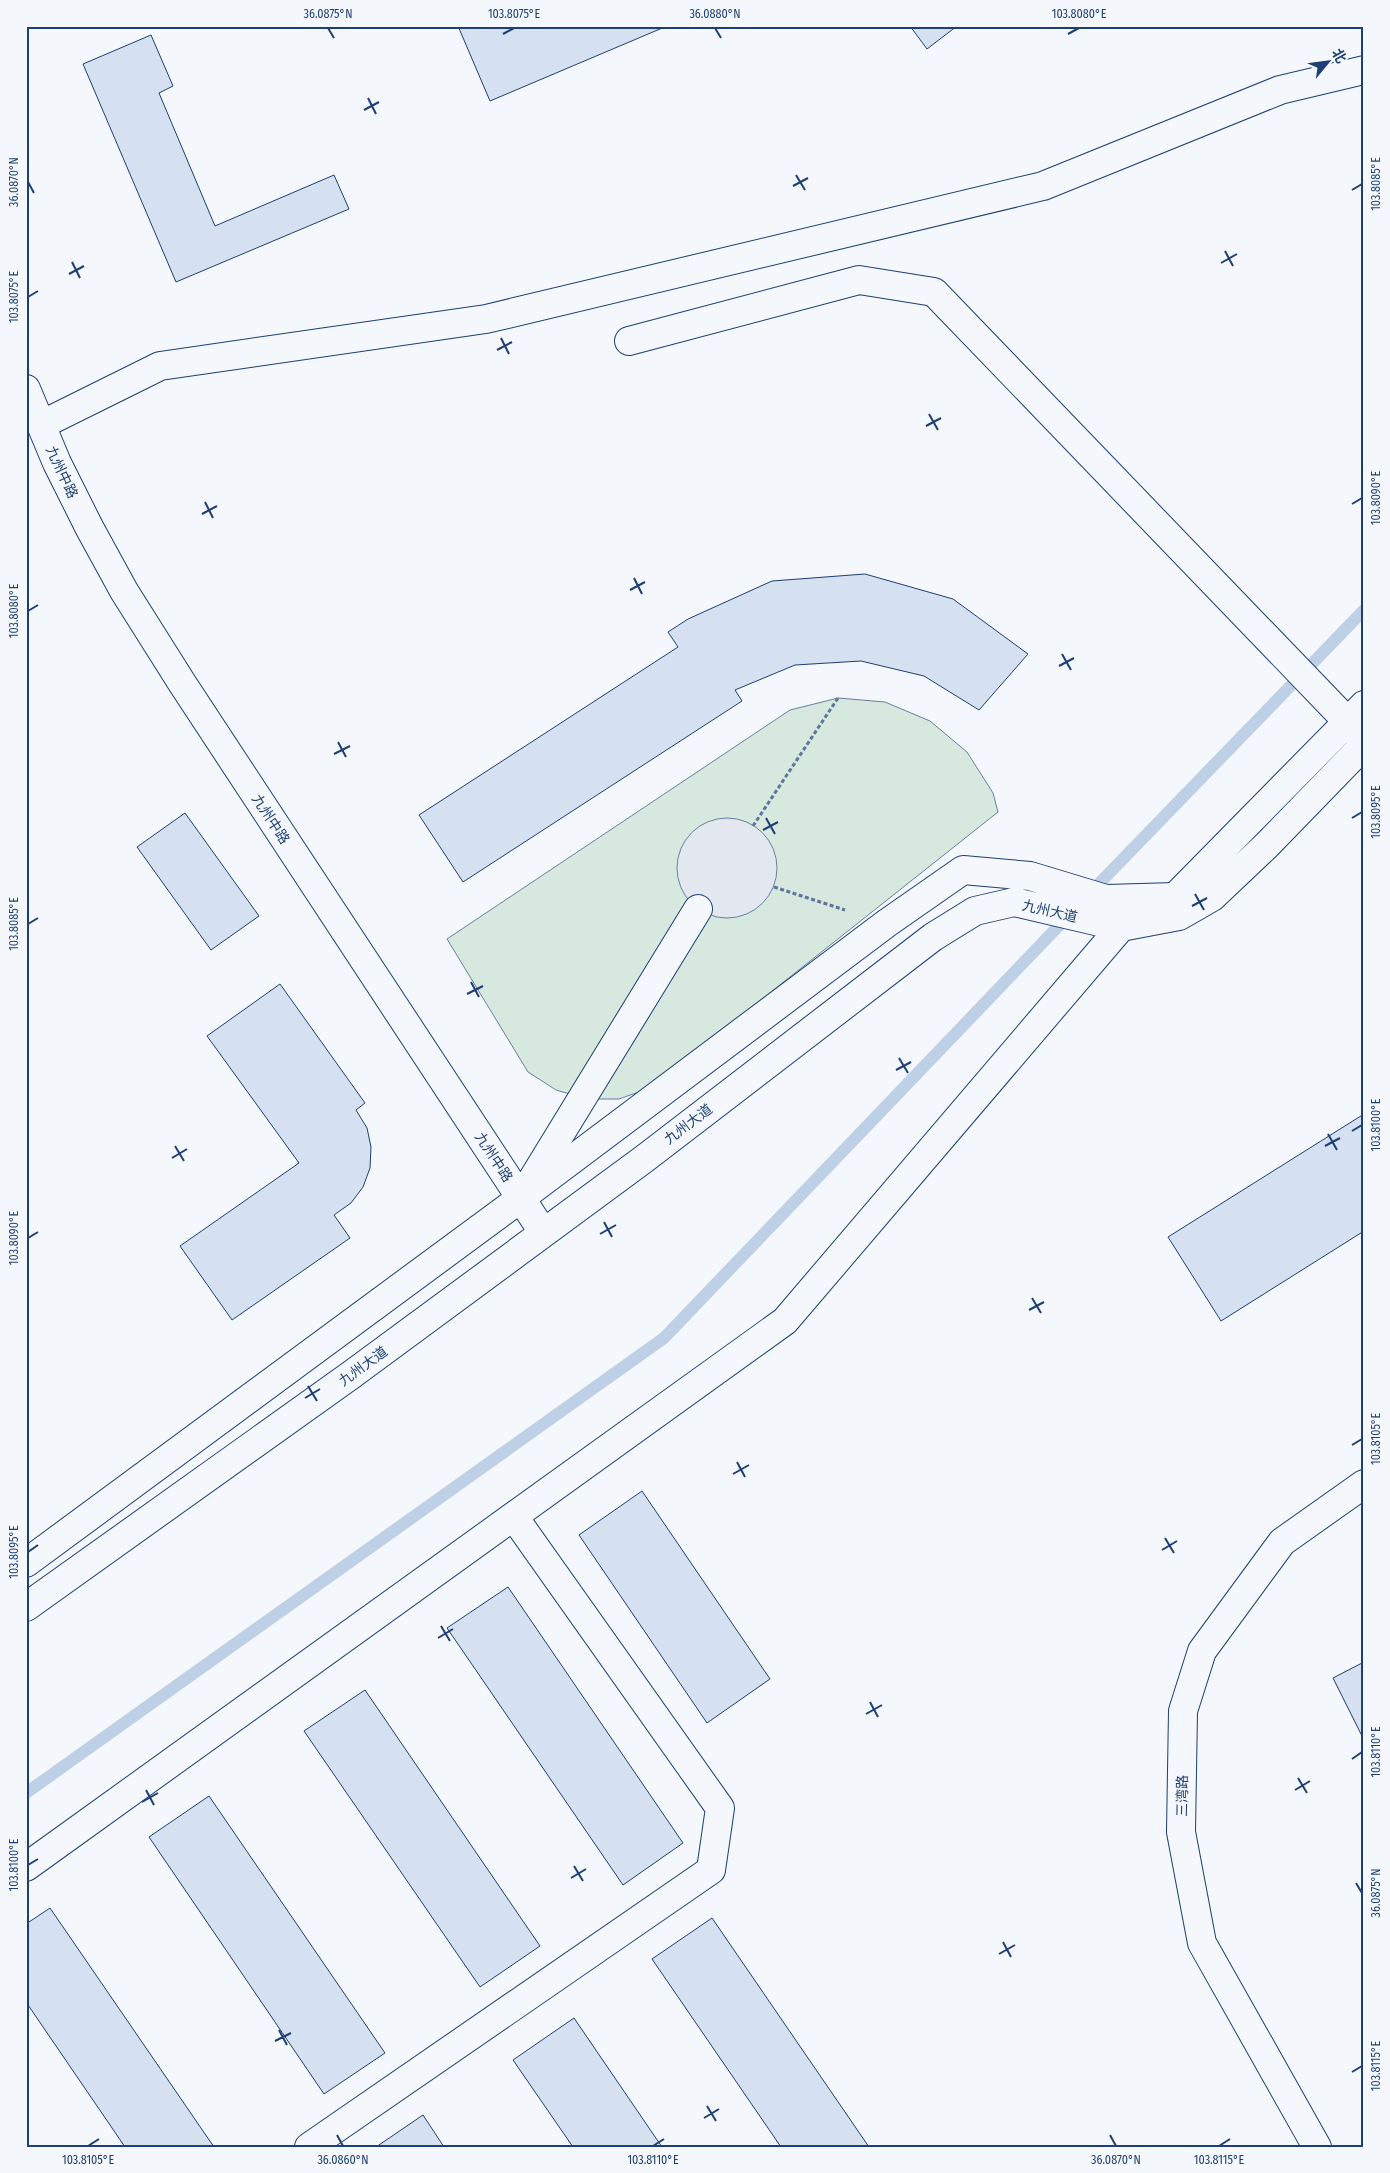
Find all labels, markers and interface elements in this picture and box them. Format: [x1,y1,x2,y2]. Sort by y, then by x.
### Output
text: 36.0875°N [304,7,352,21]
text: 103.8075°E [488,7,540,21]
text: 36.0880°N [689,7,741,21]
text: 103.8080°E [1052,7,1107,21]
north arrow [1302,38,1352,88]
text: 北 [1328,46,1350,66]
text: 36.0870°N [7,157,21,207]
text: 103.8085°E [1369,157,1383,211]
text: 103.8075°E [7,271,21,323]
street label: 九州中路 [42,443,81,501]
text: 103.8090°E [1369,470,1383,525]
text: 103.8080°E [7,583,21,638]
text: 103.8095°E [1369,785,1383,839]
street label: 九州中路 [248,791,293,847]
text: 103.8085°E [7,897,21,951]
street label: 九州大道 [1021,897,1079,926]
text: 103.8100°E [1369,1098,1383,1151]
street label: 九州大道 [661,1101,716,1148]
street label: 九州中路 [471,1129,516,1185]
text: 103.8090°E [7,1210,21,1265]
street label: 九州大道 [336,1343,391,1390]
text: 103.8105°E [1369,1413,1383,1465]
text: 103.8095°E [7,1525,21,1579]
text: 103.8110°E [1369,1726,1383,1778]
street label: 三湾路 [1174,1775,1191,1817]
text: 103.8100°E [7,1838,21,1891]
text: 36.0875°N [1369,1869,1383,1917]
text: 103.8115°E [1369,2040,1383,2091]
text: 103.8105°E [62,2153,114,2167]
text: 36.0860°N [317,2153,369,2167]
text: 103.8110°E [627,2153,679,2167]
text: 36.0870°N [1091,2153,1141,2167]
text: 103.8115°E [1194,2153,1245,2167]

